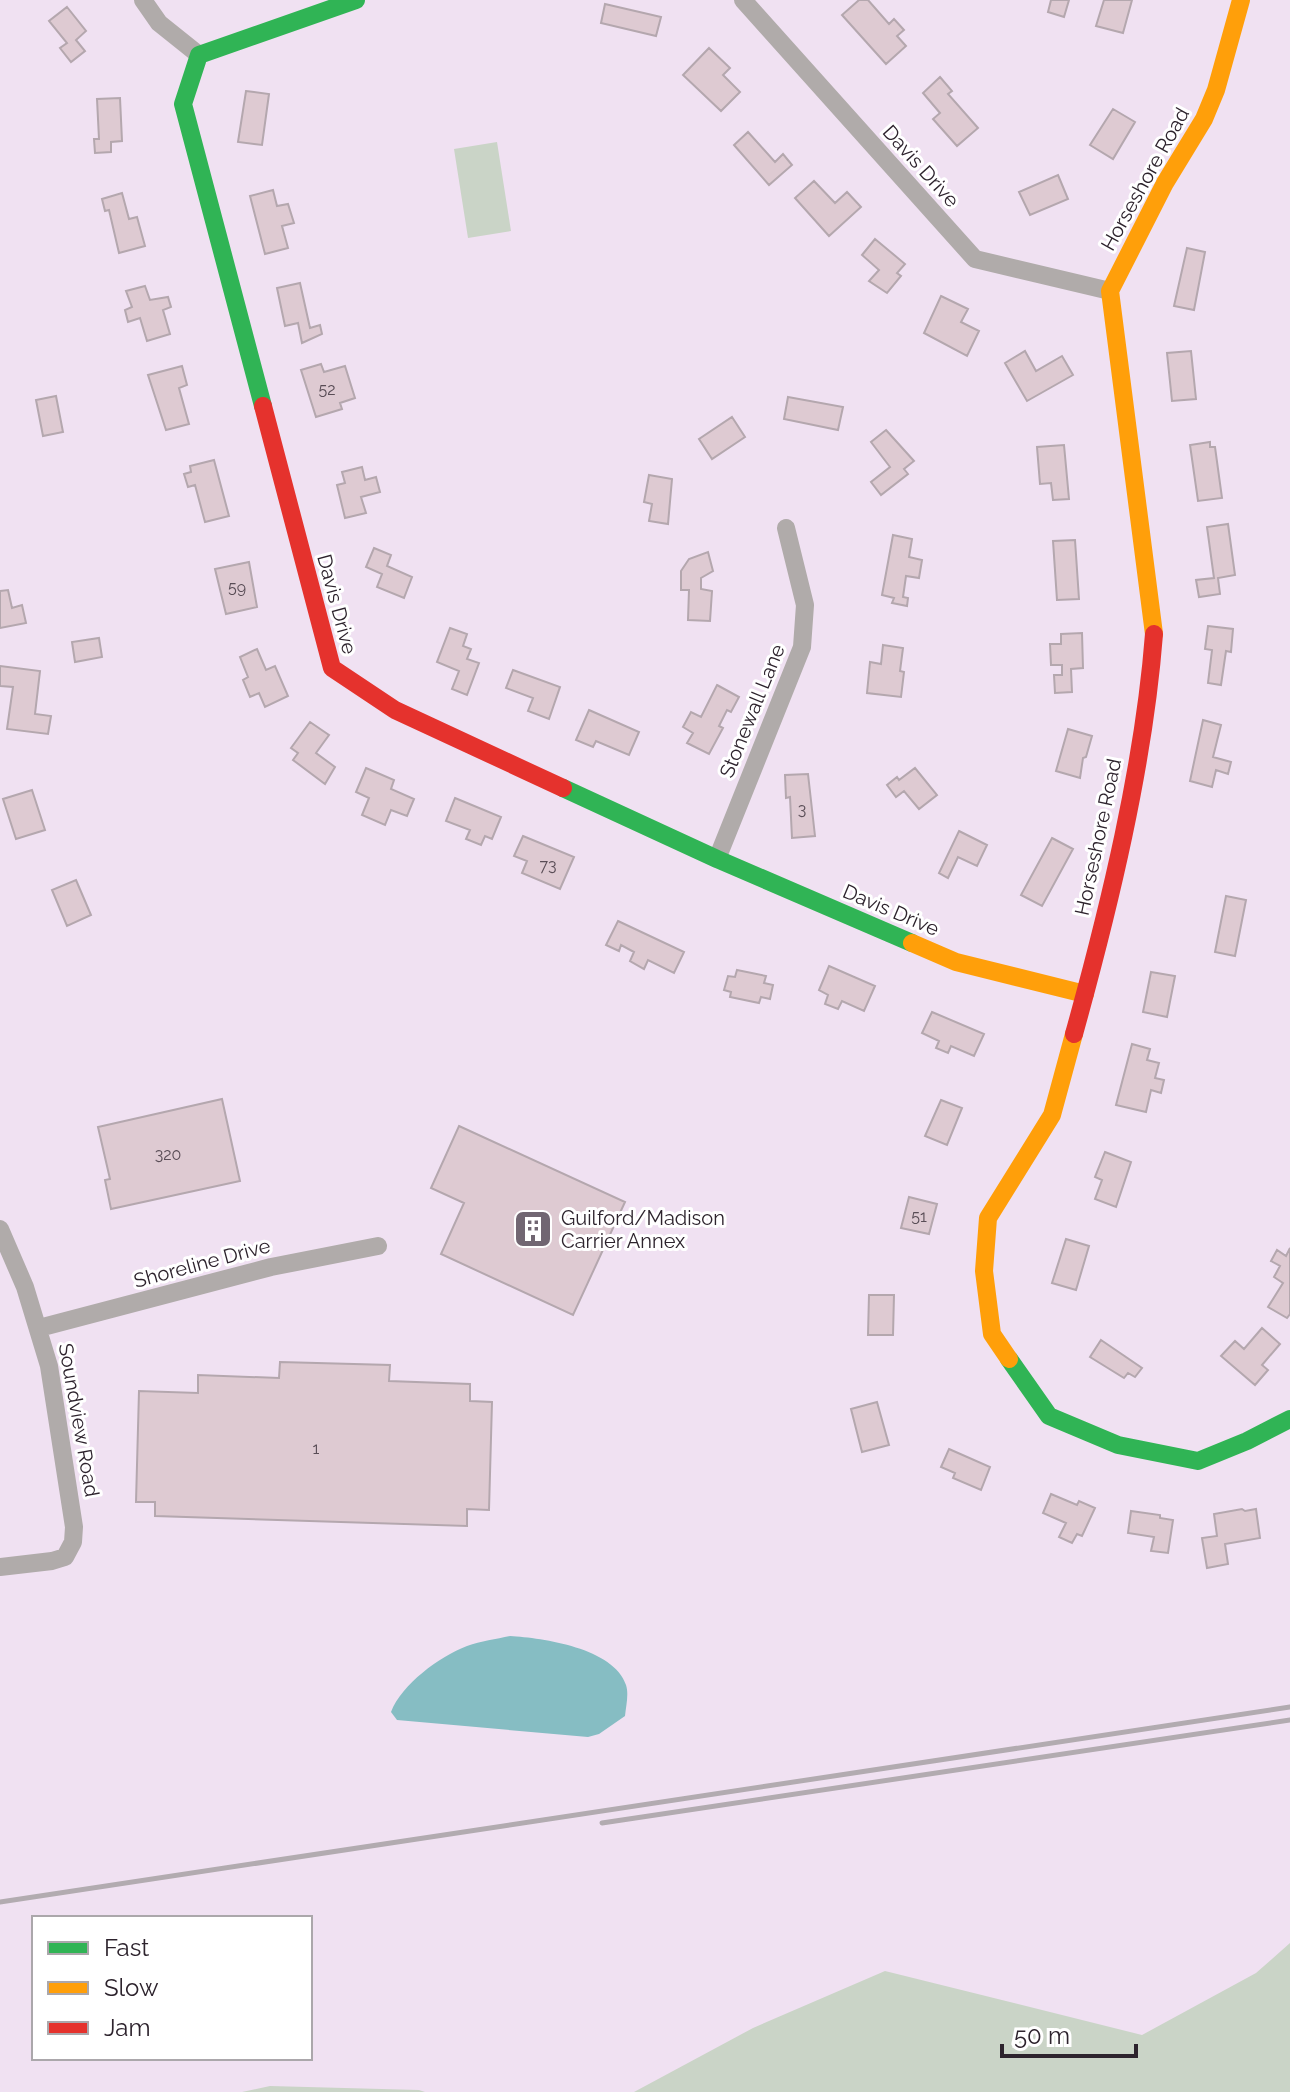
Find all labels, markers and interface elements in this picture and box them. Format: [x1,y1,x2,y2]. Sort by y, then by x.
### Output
street label: Horseshore Road [1096,103,1194,255]
street label: Davis Drive [878,120,964,212]
house number: 52 [318,380,336,399]
street label: Davis Drive [312,551,362,657]
house number: 59 [228,578,246,597]
street label: Stonewall Lane [714,641,790,781]
street label: Horseshore Road [1070,756,1126,918]
house number: 3 [798,800,806,819]
house number: 73 [539,856,557,875]
street label: Davis Drive [839,879,943,941]
house number: 320 [155,1145,181,1164]
place label: Guilford/Madison Carrier Annex [561,1206,725,1253]
house number: 51 [911,1207,927,1226]
building icon: Guilford/Madison Carrier Annex [512,1208,554,1250]
street label: Shoreline Drive [131,1233,273,1293]
street label: Soundview Road [54,1341,104,1499]
house number: 1 [313,1439,320,1458]
legend [32,1916,312,2060]
text: Fast [104,1933,149,1962]
text: Slow [104,1973,159,2002]
scale bar [1002,2008,1136,2058]
text: Jam [104,2013,150,2042]
text: 50 m [1014,2021,1070,2050]

